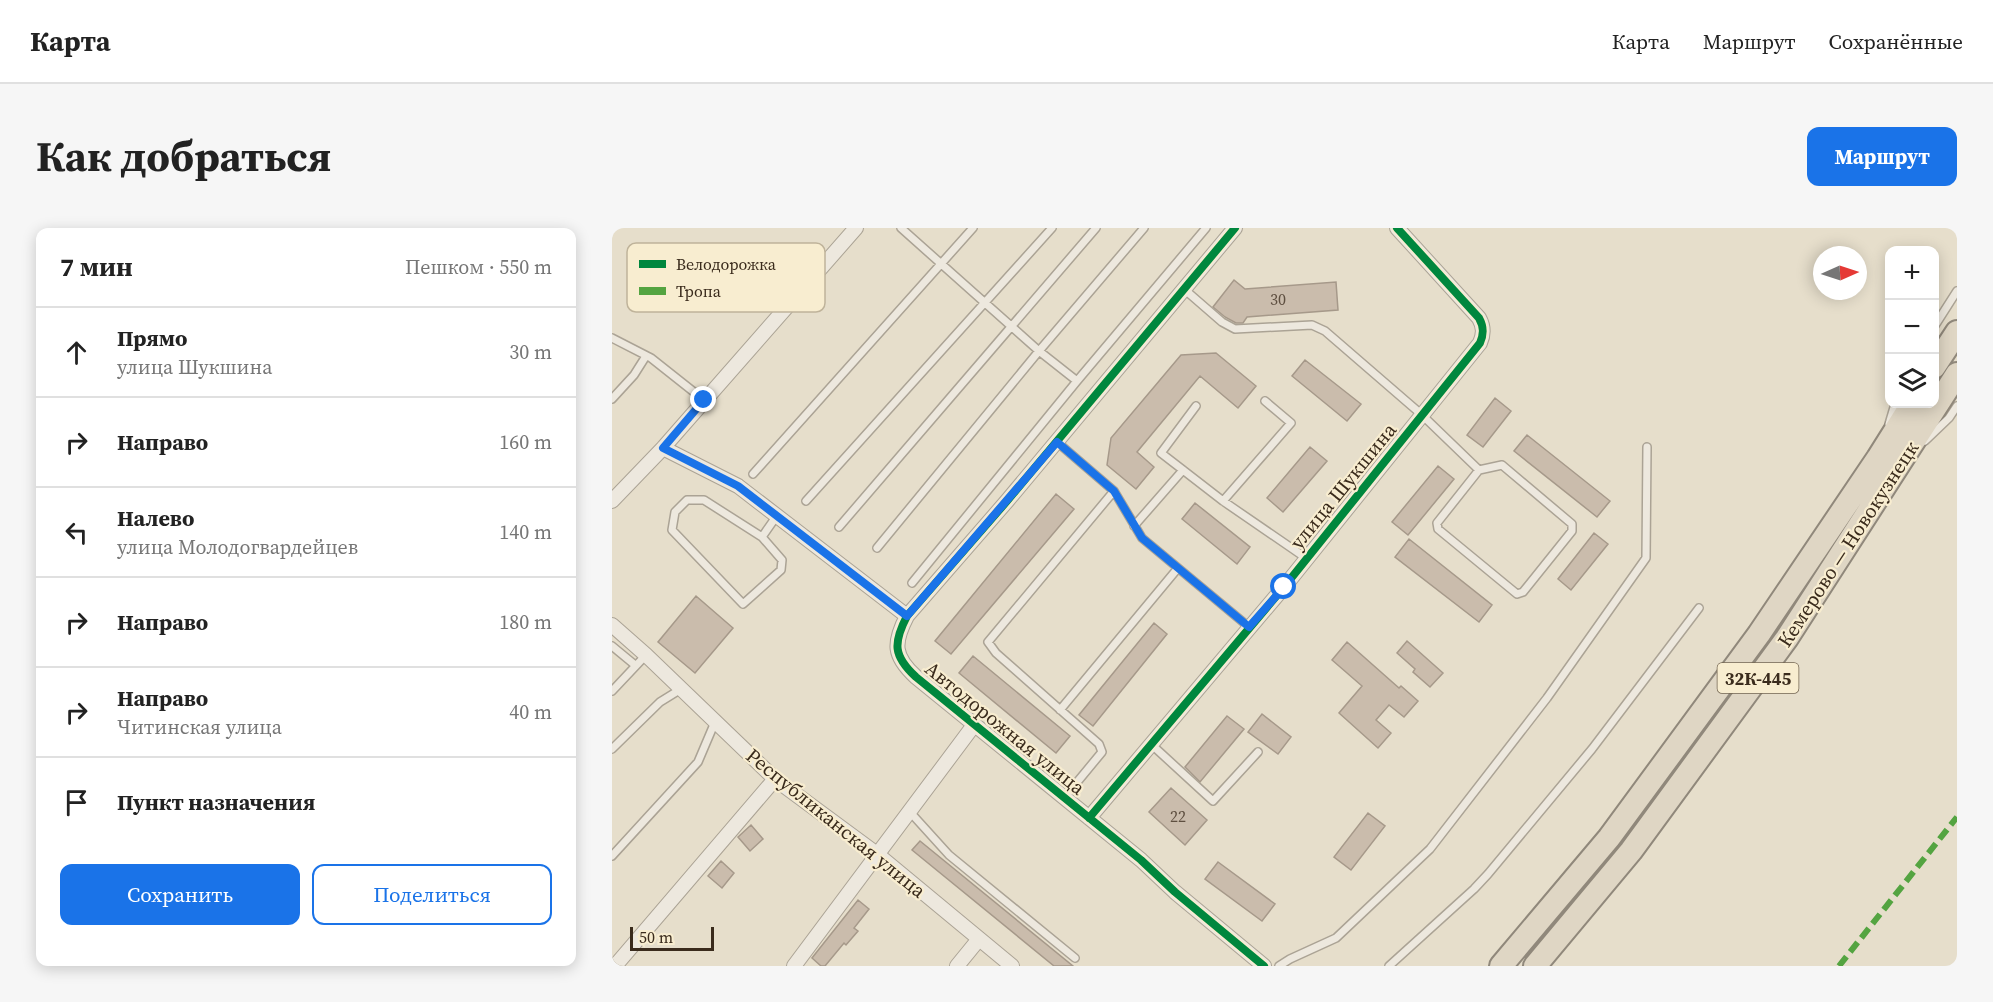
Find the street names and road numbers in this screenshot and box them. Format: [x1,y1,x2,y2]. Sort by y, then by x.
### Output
street label: улица Шукшина [1283,416,1403,555]
street label: Кемерово — Новокузнецк [1771,436,1925,652]
street label: Автодорожная улица [919,655,1092,802]
road number: 32К-445 [1718,663,1798,693]
street label: Республиканская улица [740,742,933,905]

